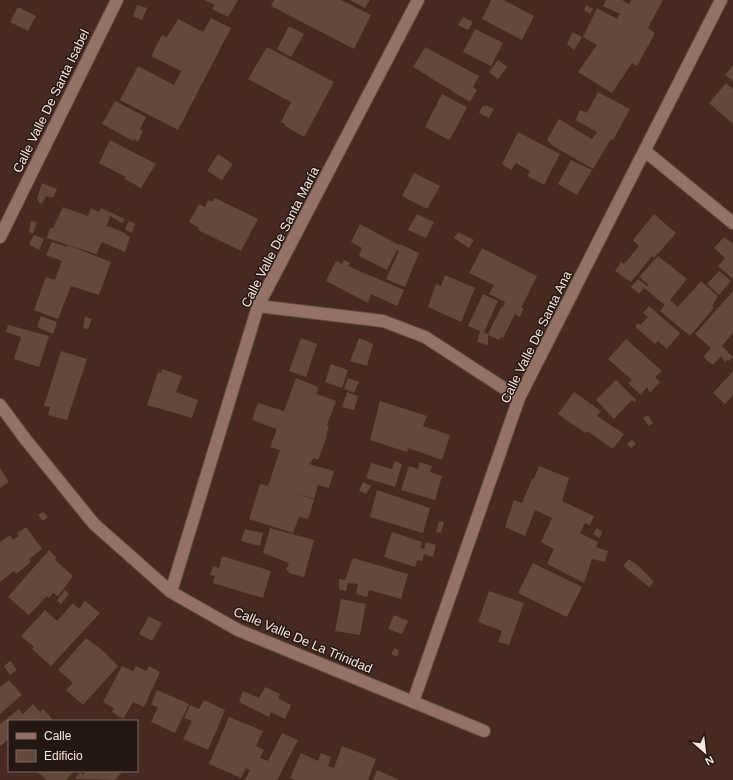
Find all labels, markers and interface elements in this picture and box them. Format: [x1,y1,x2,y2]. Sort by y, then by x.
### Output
street label: Calle Valle De Santa Isabel [10,27,92,175]
street label: Calle Valle De Santa María [238,163,322,310]
street label: Calle Valle De Santa Ana [497,268,575,405]
street label: Calle Valle De La Trinidad [231,604,375,676]
legend [8,720,138,772]
text: Calle [44,729,72,743]
north arrow [685,732,725,772]
text: Edificio [44,749,83,763]
text: N [703,754,716,768]

